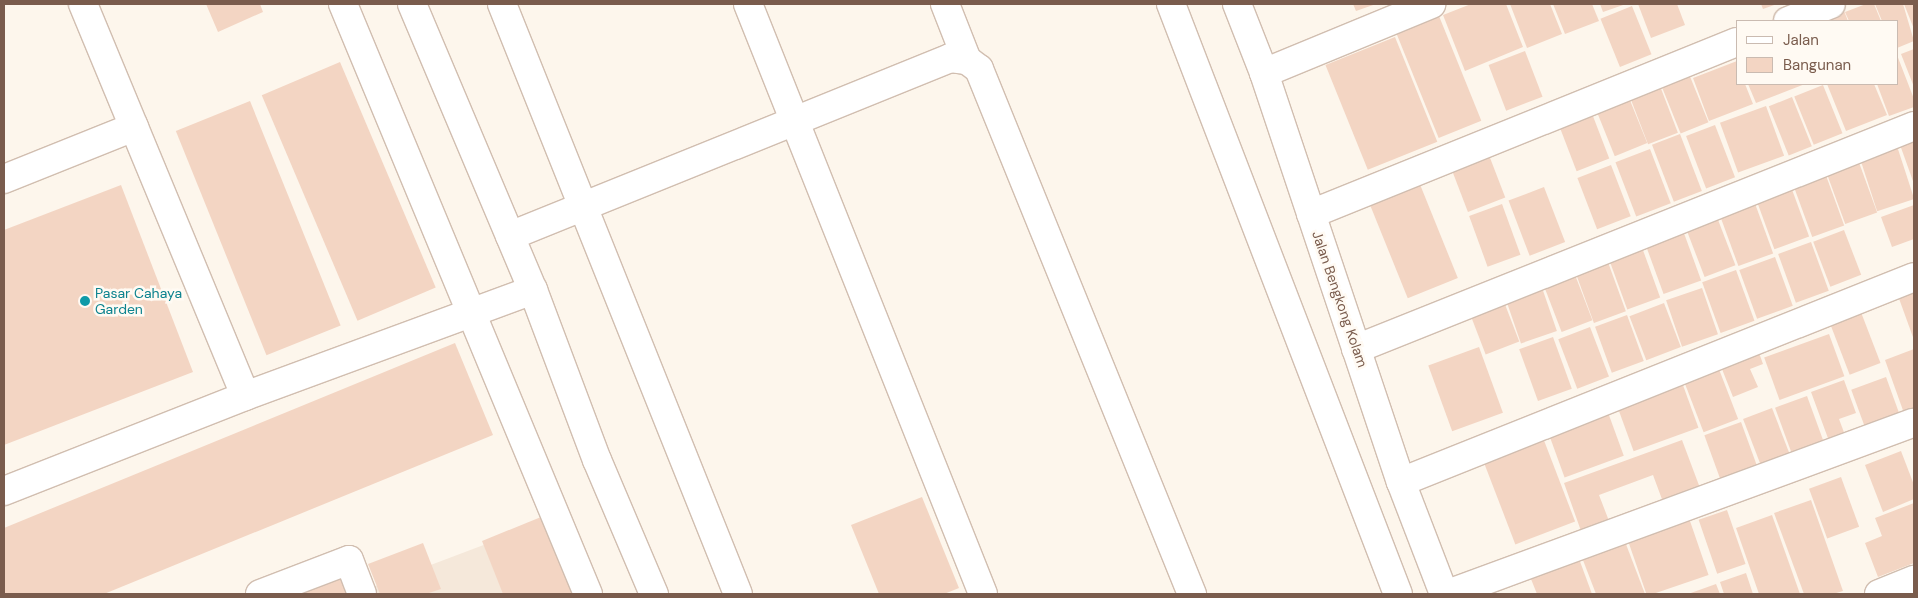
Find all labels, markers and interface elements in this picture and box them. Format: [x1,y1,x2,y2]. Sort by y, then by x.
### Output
legend [1736,20,1898,85]
text: Jalan [1783,30,1819,50]
text: Bangunan [1783,55,1851,75]
street label: Jalan Bengkong Kolam [1309,229,1371,369]
place label: Pasar Cahaya Garden [95,285,182,318]
marker: Pasar Cahaya Garden [79,295,91,307]

